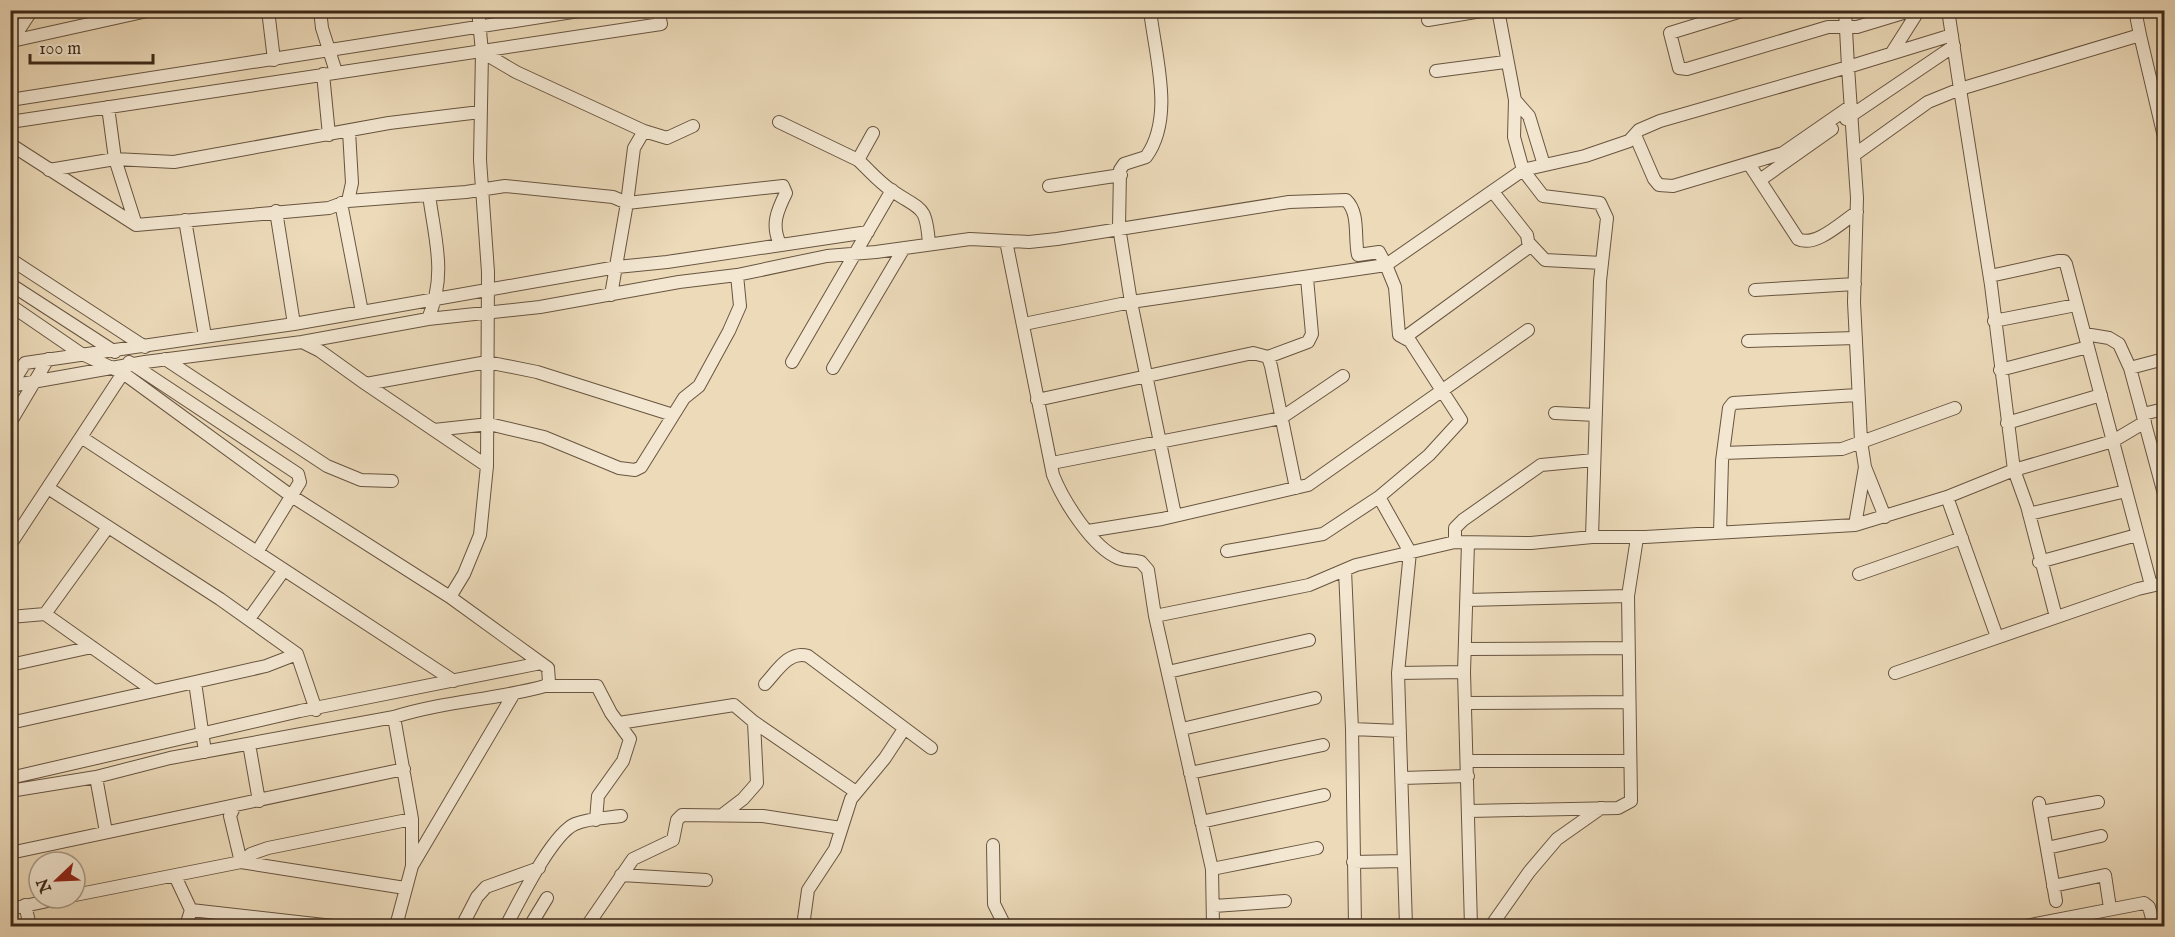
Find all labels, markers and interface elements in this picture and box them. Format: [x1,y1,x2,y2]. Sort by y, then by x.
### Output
scale bar [30,27,153,65]
text: 100 m [39,38,81,61]
north arrow [27,850,87,910]
text: N [33,875,57,896]

